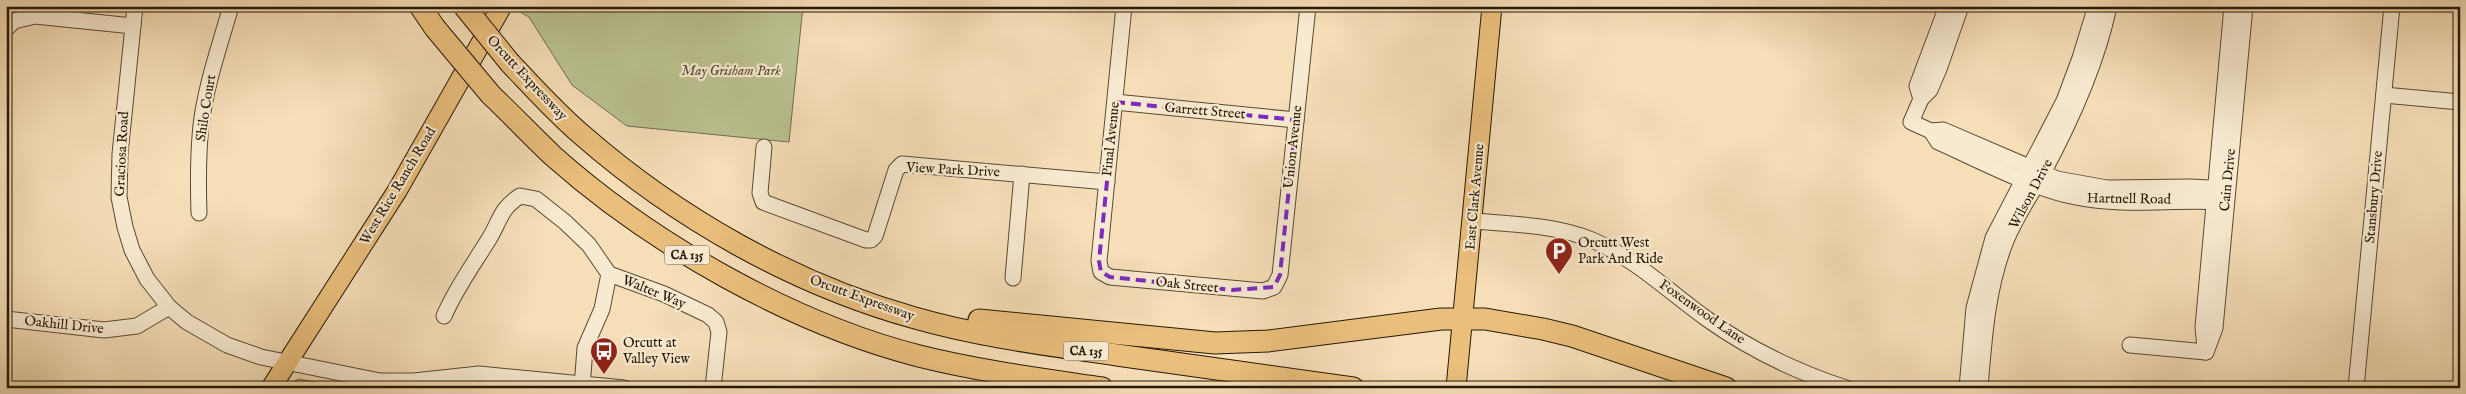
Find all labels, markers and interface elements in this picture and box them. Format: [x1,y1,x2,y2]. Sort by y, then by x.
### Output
street label: Orcutt Expressway [483,32,571,124]
park label: May Grisham Park [681,62,781,80]
street label: Shilo Court [192,73,220,143]
street label: Garrett Street [1164,98,1246,124]
street label: Pinal Avenue [1098,100,1124,177]
street label: Union Avenue [1280,104,1306,189]
street label: Graciosa Road [111,110,133,197]
street label: West Rice Ranch Road [356,124,440,248]
street label: East Clark Avenue [1461,142,1489,251]
street label: Cain Drive [2216,147,2240,212]
street label: Stansbury Drive [2361,149,2387,244]
street label: Wilson Drive [2005,156,2057,232]
street label: View Park Drive [905,159,1001,181]
street label: Hartnell Road [2087,189,2172,209]
place label: Orcutt West Park And Ride [1578,234,1664,268]
parking icon: Orcutt West Park And Ride [1544,236,1574,275]
road number: CA 135 [664,246,710,264]
street label: Walter Way [620,271,689,313]
street label: Orcutt Expressway [807,271,917,325]
street label: Oak Street [1155,273,1219,297]
street label: Foxenwood Lane [1655,276,1749,349]
street label: Oakhill Drive [23,312,105,338]
place label: Orcutt at Valley View [622,334,691,368]
bus stop icon: Orcutt at Valley View [589,336,619,375]
road number: CA 135 [1064,342,1108,361]

